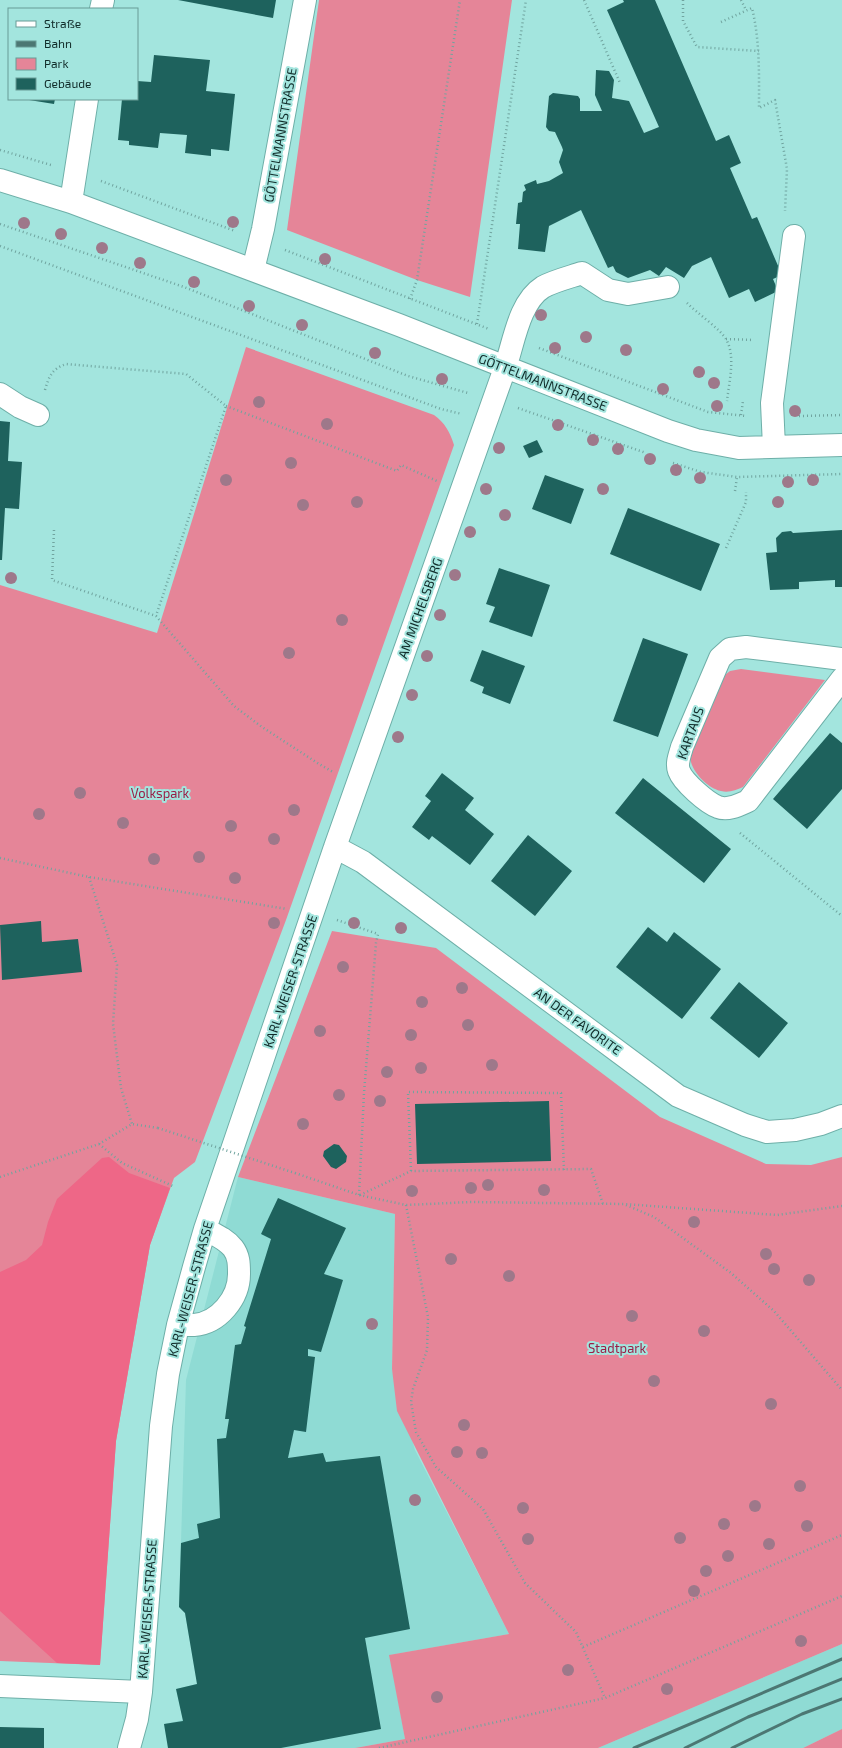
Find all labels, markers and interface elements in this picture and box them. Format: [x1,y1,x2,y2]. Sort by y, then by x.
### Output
legend [8,8,138,100]
text: Straße [44,16,81,30]
text: Bahn [44,36,72,50]
text: Park [44,56,69,70]
street label: GÖTTELMANNSTRASSE [260,66,300,204]
text: Gebäude [44,76,92,90]
street label: GÖTTELMANNSTRASSE [476,350,610,414]
street label: AM MICHELSBERG [394,555,446,661]
street label: KARTAUS [673,705,707,761]
park label: Volkspark [131,785,190,801]
street label: KARL-WEISER-STRASSE [260,912,320,1050]
street label: AN DER FAVORITE [531,984,625,1058]
street label: KARL-WEISER-STRASSE [164,1219,216,1359]
park label: Stadtpark [588,1340,646,1356]
street label: KARL-WEISER-STRASSE [134,1539,160,1679]

